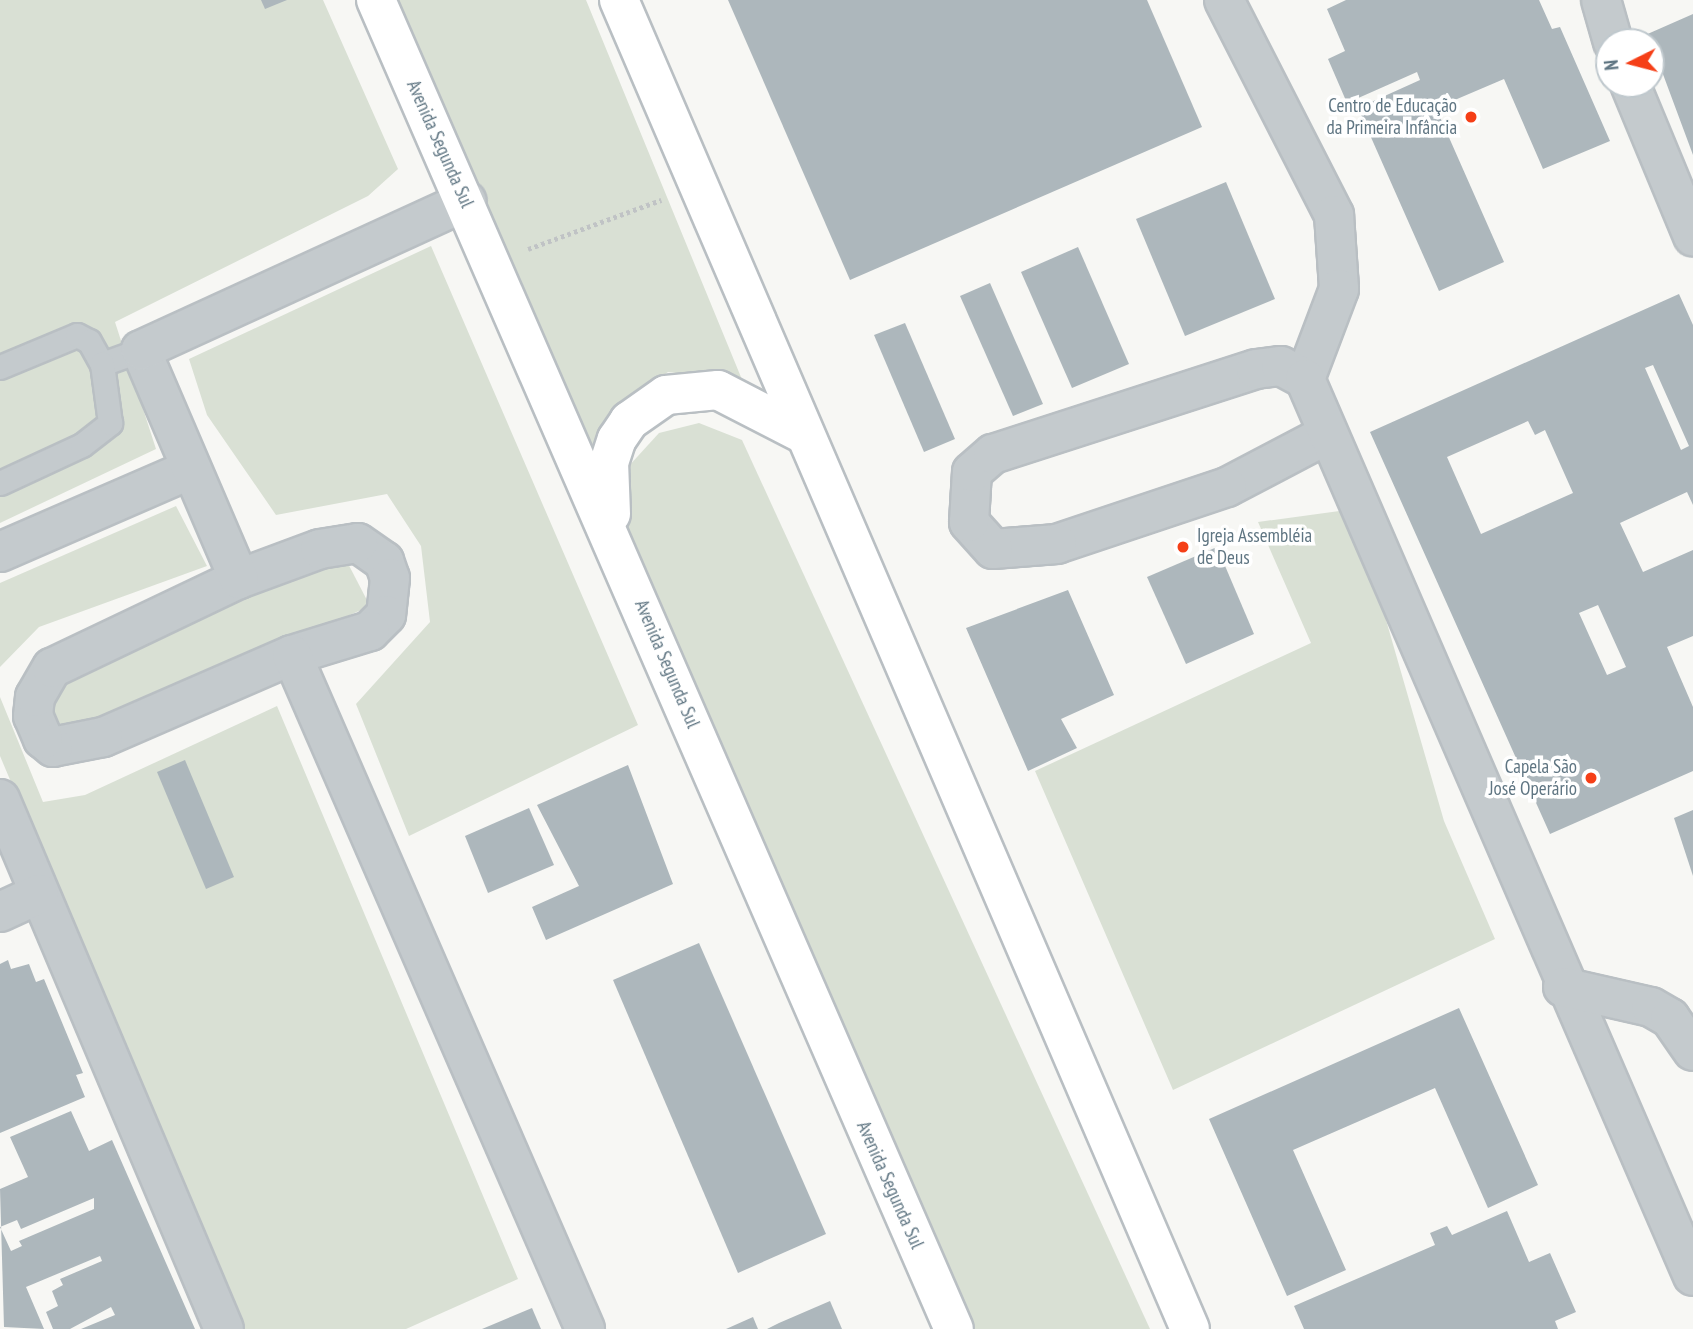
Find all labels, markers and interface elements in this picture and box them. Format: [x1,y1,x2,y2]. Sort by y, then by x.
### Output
north arrow [1595,28,1665,98]
text: N [1599,59,1624,71]
street label: Avenida Segunda Sul [402,77,478,211]
place label: Centro de Educação da Primeira Infância [1327,95,1457,139]
marker: Centro de Educação da Primeira Infância [1463,109,1479,125]
place label: Igreja Assembléia de Deus [1197,525,1313,569]
marker: Igreja Assembléia de Deus [1175,539,1191,555]
street label: Avenida Segunda Sul [630,596,704,732]
place label: Capela São José Operário [1489,756,1577,800]
marker: Capela São José Operário [1583,770,1599,786]
street label: Avenida Segunda Sul [852,1118,928,1252]

